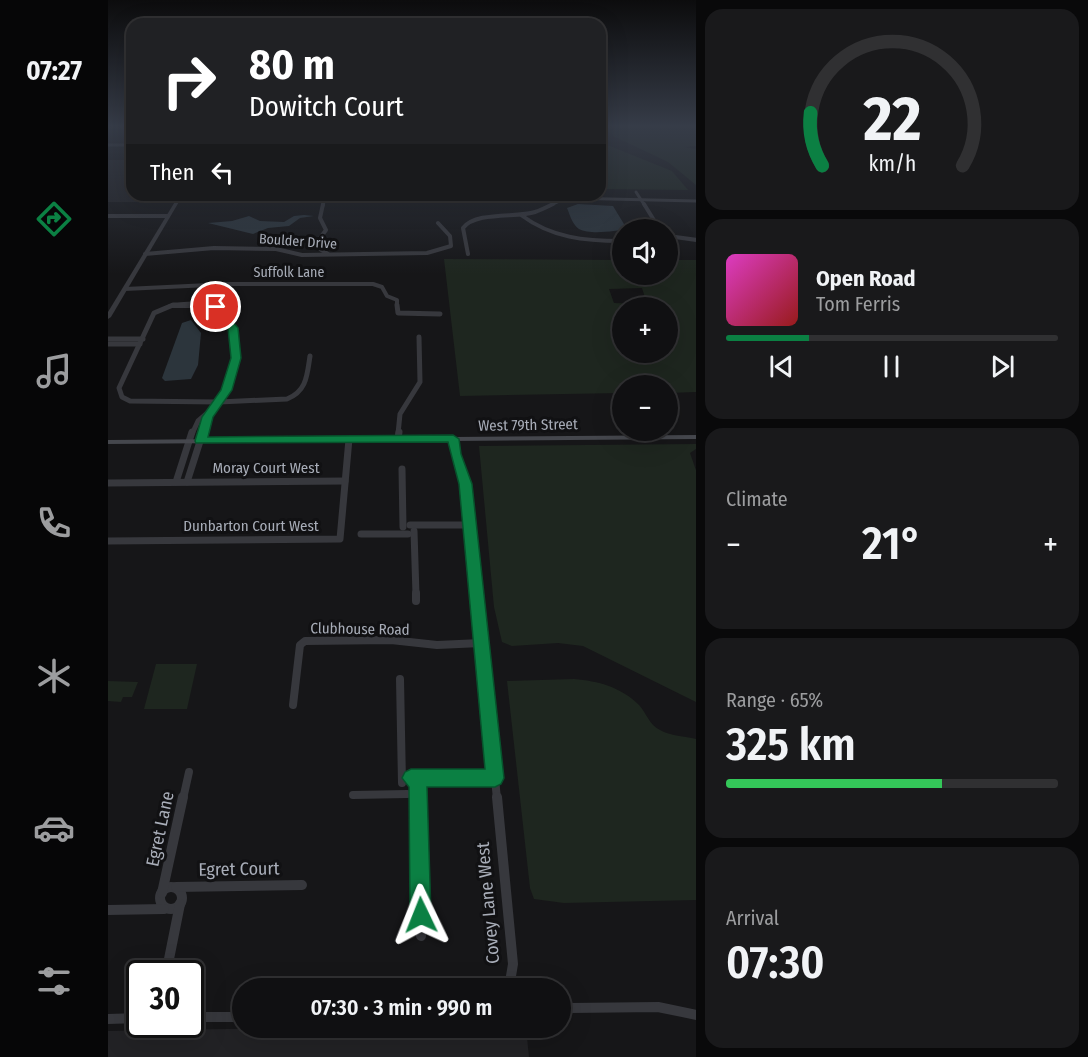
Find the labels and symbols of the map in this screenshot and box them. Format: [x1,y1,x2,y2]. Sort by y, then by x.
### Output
street label: Boulder Drive [258,230,338,253]
street label: Suffolk Lane [254,264,324,281]
pin [190,281,241,332]
street label: West 79th Street [478,415,578,435]
street label: Moray Court West [212,459,320,477]
street label: Dunbarton Court West [183,517,319,535]
street label: Clubhouse Road [310,619,410,639]
street label: Egret Lane [141,789,179,869]
street label: Covey Lane West [472,841,504,965]
street label: Egret Court [198,857,280,881]
position arrow [389,883,453,947]
speed limit sign: 30 [126,960,204,1038]

